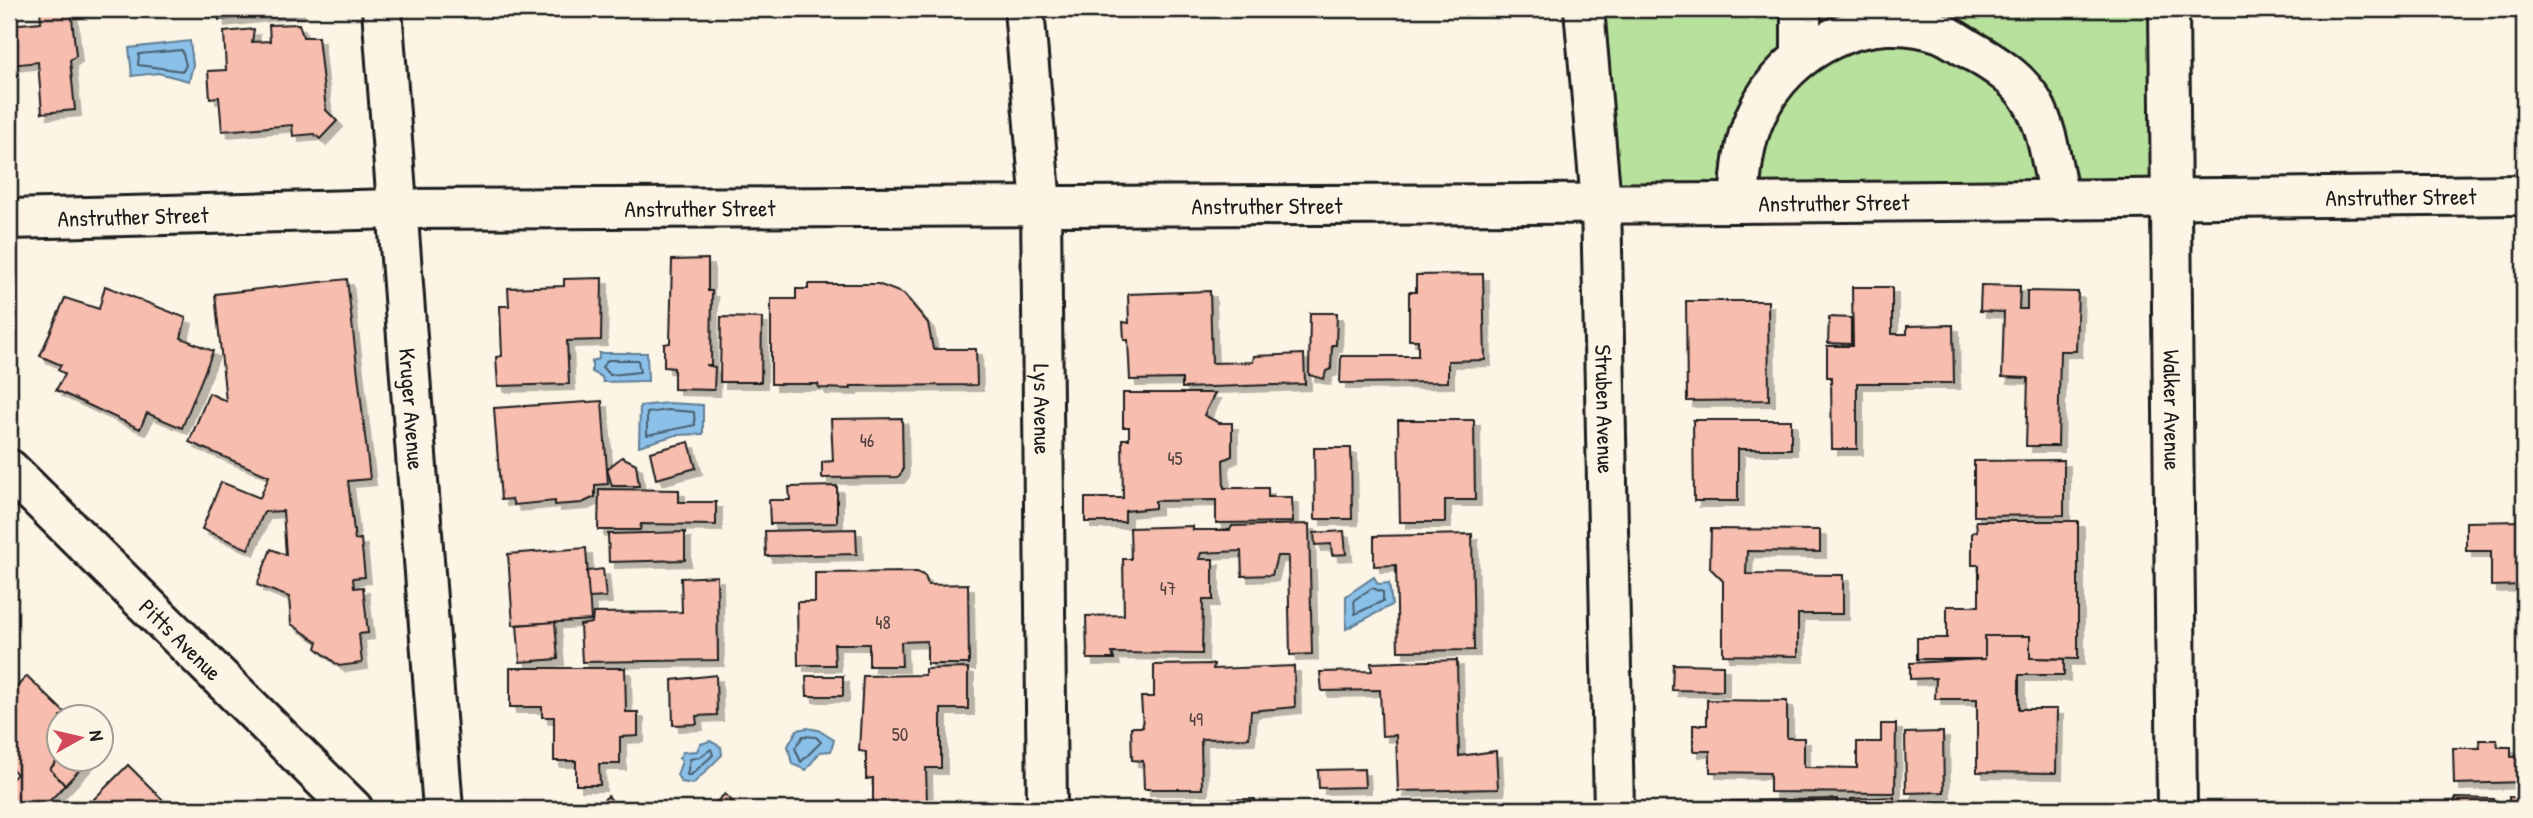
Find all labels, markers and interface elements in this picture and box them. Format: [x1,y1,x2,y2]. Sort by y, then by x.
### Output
street label: Anstruther Street [2325,180,2478,213]
street label: Anstruther Street [1758,186,1911,218]
street label: Anstruther Street [1191,189,1343,221]
street label: Anstruther Street [624,192,776,223]
street label: Anstruther Street [57,198,210,233]
street label: Struben Avenue [1589,344,1622,474]
street label: Kruger Avenue [392,347,433,471]
street label: Walker Avenue [2157,350,2189,470]
street label: Lys Avenue [1027,364,1059,455]
house number: 46 [860,427,874,453]
house number: 45 [1167,445,1183,471]
house number: 47 [1160,575,1176,601]
street label: Pitts Avenue [133,591,229,687]
house number: 48 [875,609,891,635]
north arrow [46,702,116,772]
house number: 49 [1189,706,1203,732]
house number: 50 [892,721,908,747]
text: N [83,729,110,742]

